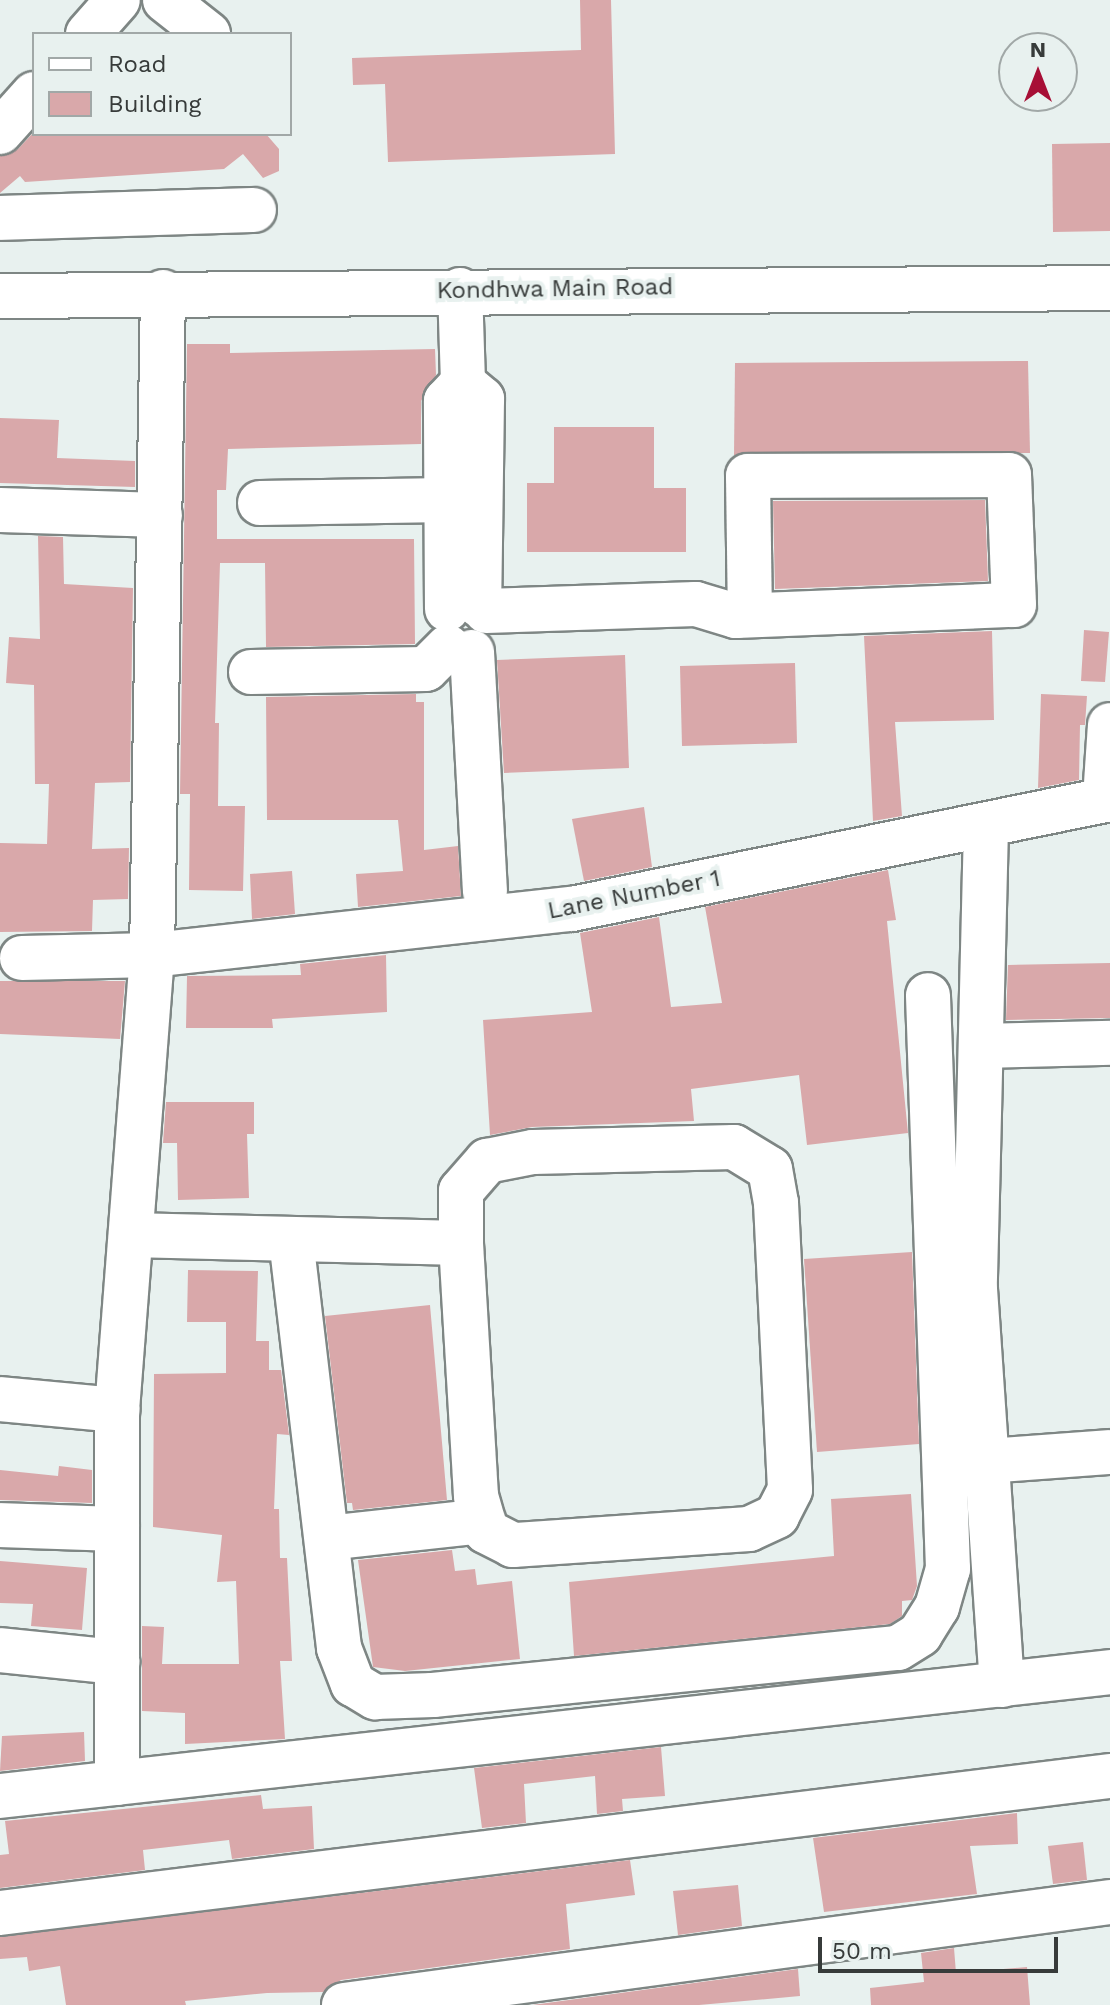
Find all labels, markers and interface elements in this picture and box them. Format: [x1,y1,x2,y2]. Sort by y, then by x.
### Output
legend [32,32,292,136]
north arrow [998,32,1078,112]
text: N [1030,37,1046,62]
text: Road [108,50,167,78]
text: Building [108,90,201,118]
street label: Kondhwa Main Road [436,273,674,305]
street label: Lane Number 1 [545,864,723,926]
scale bar [822,1921,1062,1971]
text: 50 m [832,1937,892,1965]

